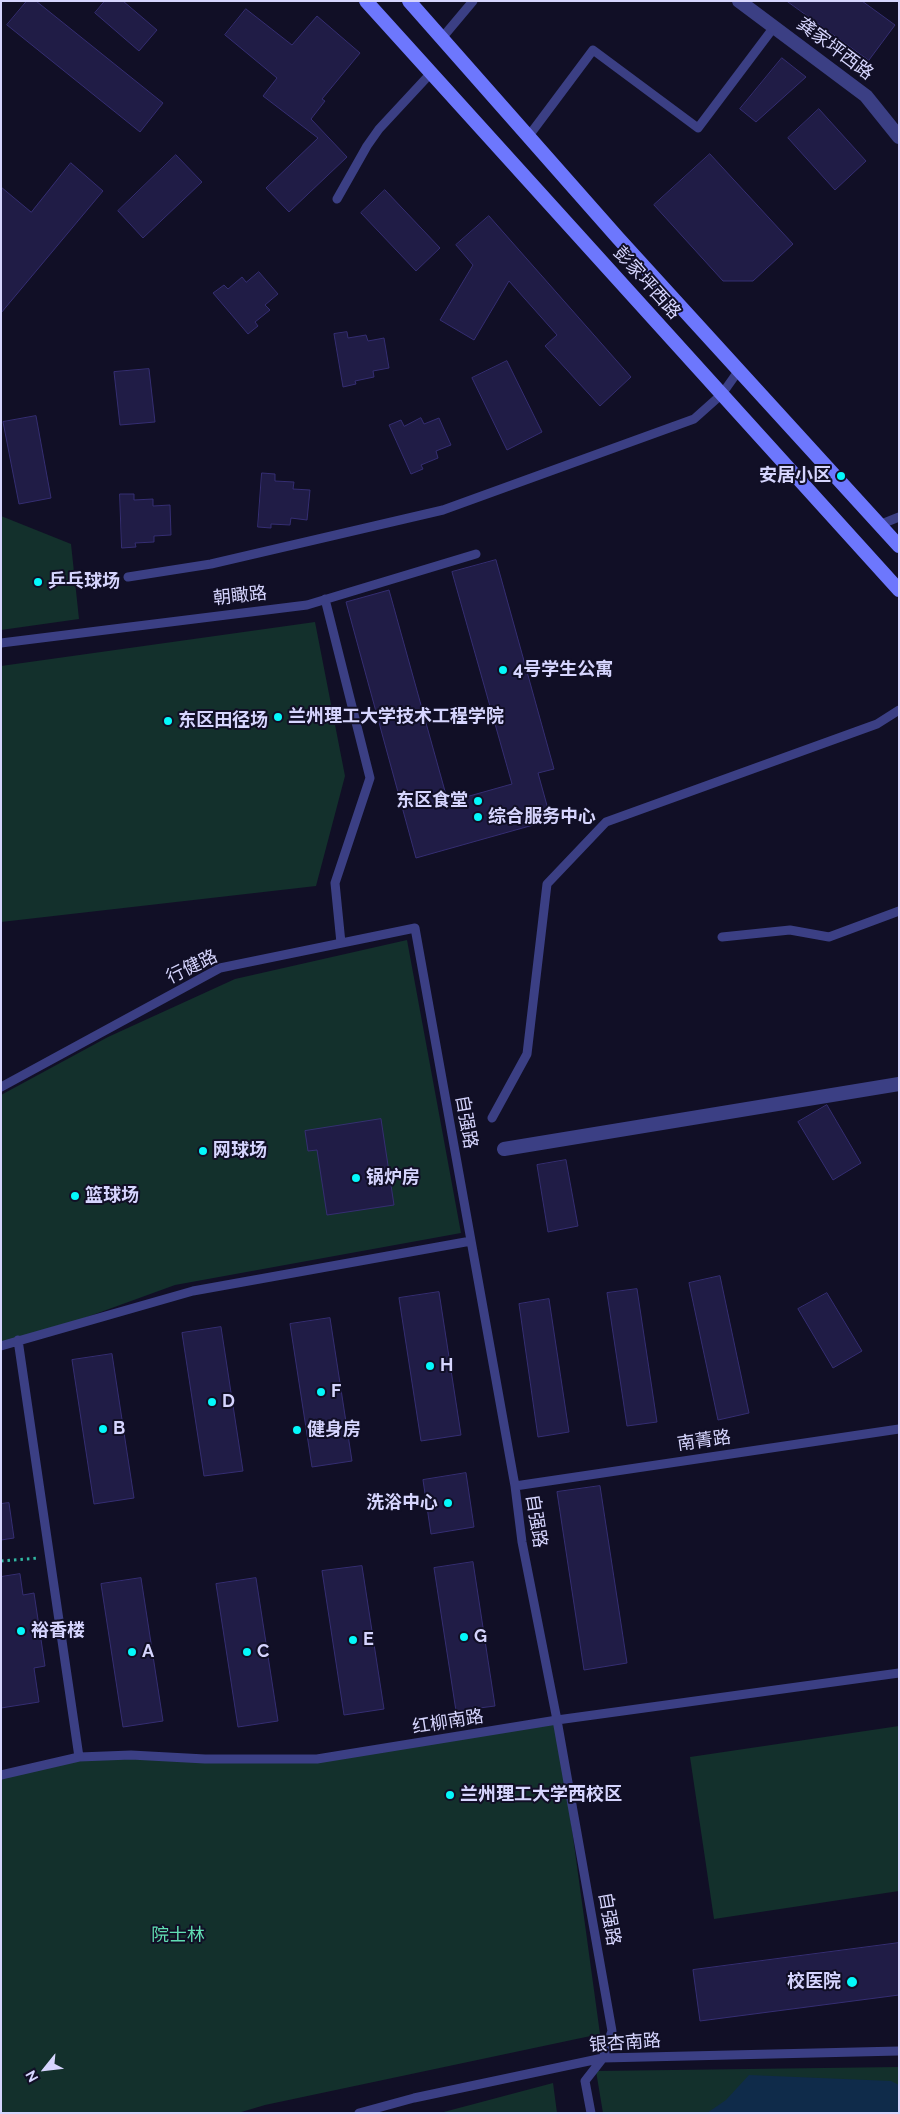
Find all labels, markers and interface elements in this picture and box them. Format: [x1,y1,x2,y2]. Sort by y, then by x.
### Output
street label: 龚家坪西路 [793,13,877,85]
street label: 彭家坪西路 [609,242,685,324]
place label: 安居小区 [759,465,831,487]
marker: 安居小区 [835,470,847,482]
place label: 乒乓球场 [48,571,120,593]
marker: 乒乓球场 [32,576,44,588]
street label: 朝瞰路 [212,582,268,610]
place label: 4号学生公寓 [513,659,613,681]
marker: 4号学生公寓 [497,664,509,676]
place label: 兰州理工大学技术工程学院 [288,706,504,728]
place label: 东区田径场 [178,710,268,732]
marker: 兰州理工大学技术工程学院 [272,711,284,723]
marker: 东区田径场 [162,715,174,727]
place label: 东区食堂 [396,790,468,812]
marker: 东区食堂 [472,795,484,807]
place label: 综合服务中心 [488,806,596,828]
marker: 综合服务中心 [472,811,484,823]
street label: 行健路 [163,945,221,989]
street label: 自强路 [451,1094,481,1150]
place label: 网球场 [213,1140,267,1162]
marker: 网球场 [197,1145,209,1157]
place label: 锅炉房 [366,1167,420,1189]
marker: 锅炉房 [350,1172,362,1184]
place label: 篮球场 [85,1185,139,1207]
marker: 篮球场 [69,1190,81,1202]
place label: H [440,1355,453,1377]
marker: H [424,1360,436,1372]
place label: F [331,1381,341,1403]
marker: F [315,1386,327,1398]
place label: D [222,1391,235,1413]
marker: D [206,1396,218,1408]
place label: B [113,1418,125,1440]
place label: 健身房 [307,1419,361,1441]
marker: B [97,1423,109,1435]
marker: 健身房 [291,1424,303,1436]
street label: 南菁路 [676,1427,732,1455]
place label: 洗浴中心 [366,1492,438,1514]
street label: 自强路 [521,1493,551,1549]
marker: 洗浴中心 [442,1497,454,1509]
place label: 裕香楼 [31,1620,85,1642]
marker: 裕香楼 [15,1625,27,1637]
place label: G [474,1626,487,1648]
place label: E [363,1629,374,1651]
marker: G [458,1631,470,1643]
marker: E [347,1634,359,1646]
place label: A [142,1641,154,1663]
place label: C [257,1641,269,1663]
marker: A [126,1646,138,1658]
marker: C [241,1646,253,1658]
street label: 红柳南路 [411,1706,485,1738]
place label: 兰州理工大学西校区 [460,1784,622,1806]
marker: 兰州理工大学西校区 [444,1789,456,1801]
street label: 自强路 [594,1891,624,1947]
park label: 院士林 [151,1925,205,1947]
place label: 校医院 [787,1971,841,1993]
marker: 校医院 [845,1975,859,1989]
street label: 银杏南路 [588,2030,662,2056]
north arrow [20,2044,70,2094]
text: N [22,2068,41,2085]

